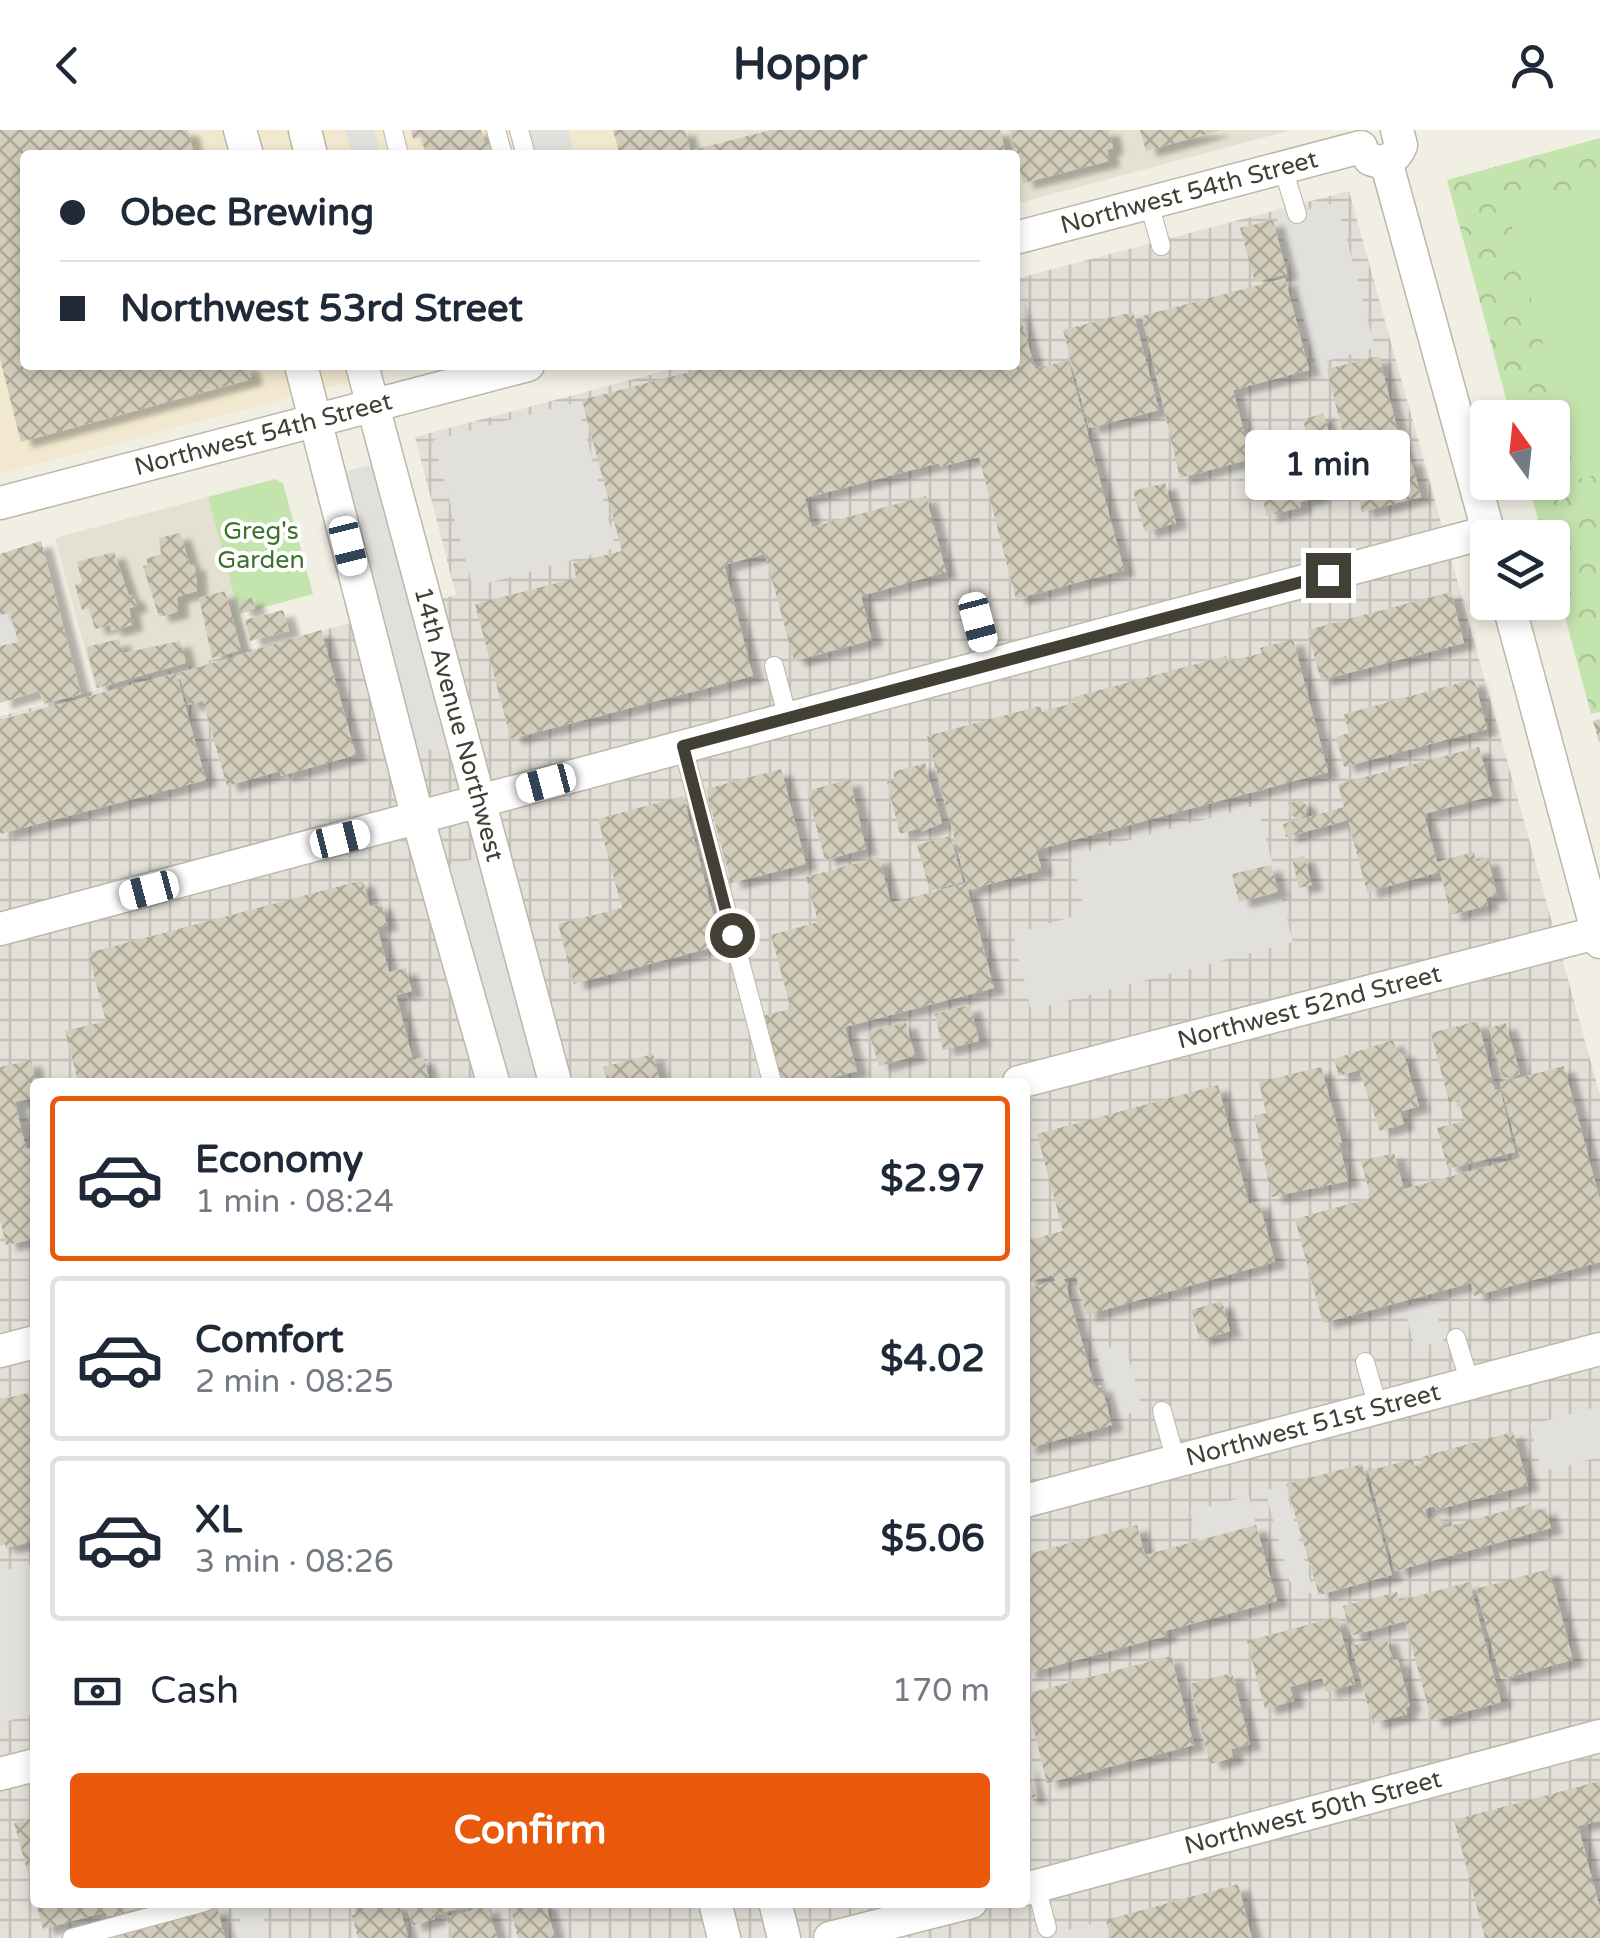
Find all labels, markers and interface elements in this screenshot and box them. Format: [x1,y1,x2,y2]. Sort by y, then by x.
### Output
icon: back [40,38,95,93]
text: Hoppr [733,38,867,92]
icon: person [1505,38,1560,93]
street label: Northwest 54th Street [1057,144,1322,240]
text: Obec Brewing [120,190,374,236]
text: Northwest 53rd Street [120,286,523,332]
street label: Northwest 54th Street [131,386,396,482]
north arrow [1470,400,1570,500]
map controls [1470,400,1570,620]
callout: 1 min [1246,430,1410,500]
text: 1 min [1285,446,1370,484]
car [326,513,370,579]
park label: Greg's Garden [217,516,305,575]
button: layers [1470,520,1570,620]
route end [1306,553,1351,598]
street label: 14th Avenue Northwest [407,584,510,865]
car [956,589,1000,655]
car [513,761,579,805]
car [307,817,373,861]
car [116,868,182,912]
route start [710,913,755,958]
street label: Northwest 52nd Street [1174,958,1445,1055]
icon: car [75,1134,165,1224]
text: Economy [195,1137,363,1183]
text: $2.97 [880,1156,985,1202]
text: 1 min · 08:24 [195,1183,394,1221]
icon: car [75,1314,165,1404]
text: Comfort [195,1317,344,1363]
text: $4.02 [880,1336,985,1382]
text: 2 min · 08:25 [195,1363,394,1401]
street label: Northwest 51st Street [1183,1377,1444,1473]
icon: car [75,1494,165,1584]
text: XL [195,1497,242,1543]
text: $5.06 [880,1516,985,1562]
text: 3 min · 08:26 [195,1543,394,1581]
icon: cash [70,1664,125,1719]
text: Cash [150,1668,239,1714]
text: 170 m [892,1672,990,1710]
street label: Northwest 50th Street [1181,1764,1445,1861]
button: Confirm [70,1773,990,1888]

